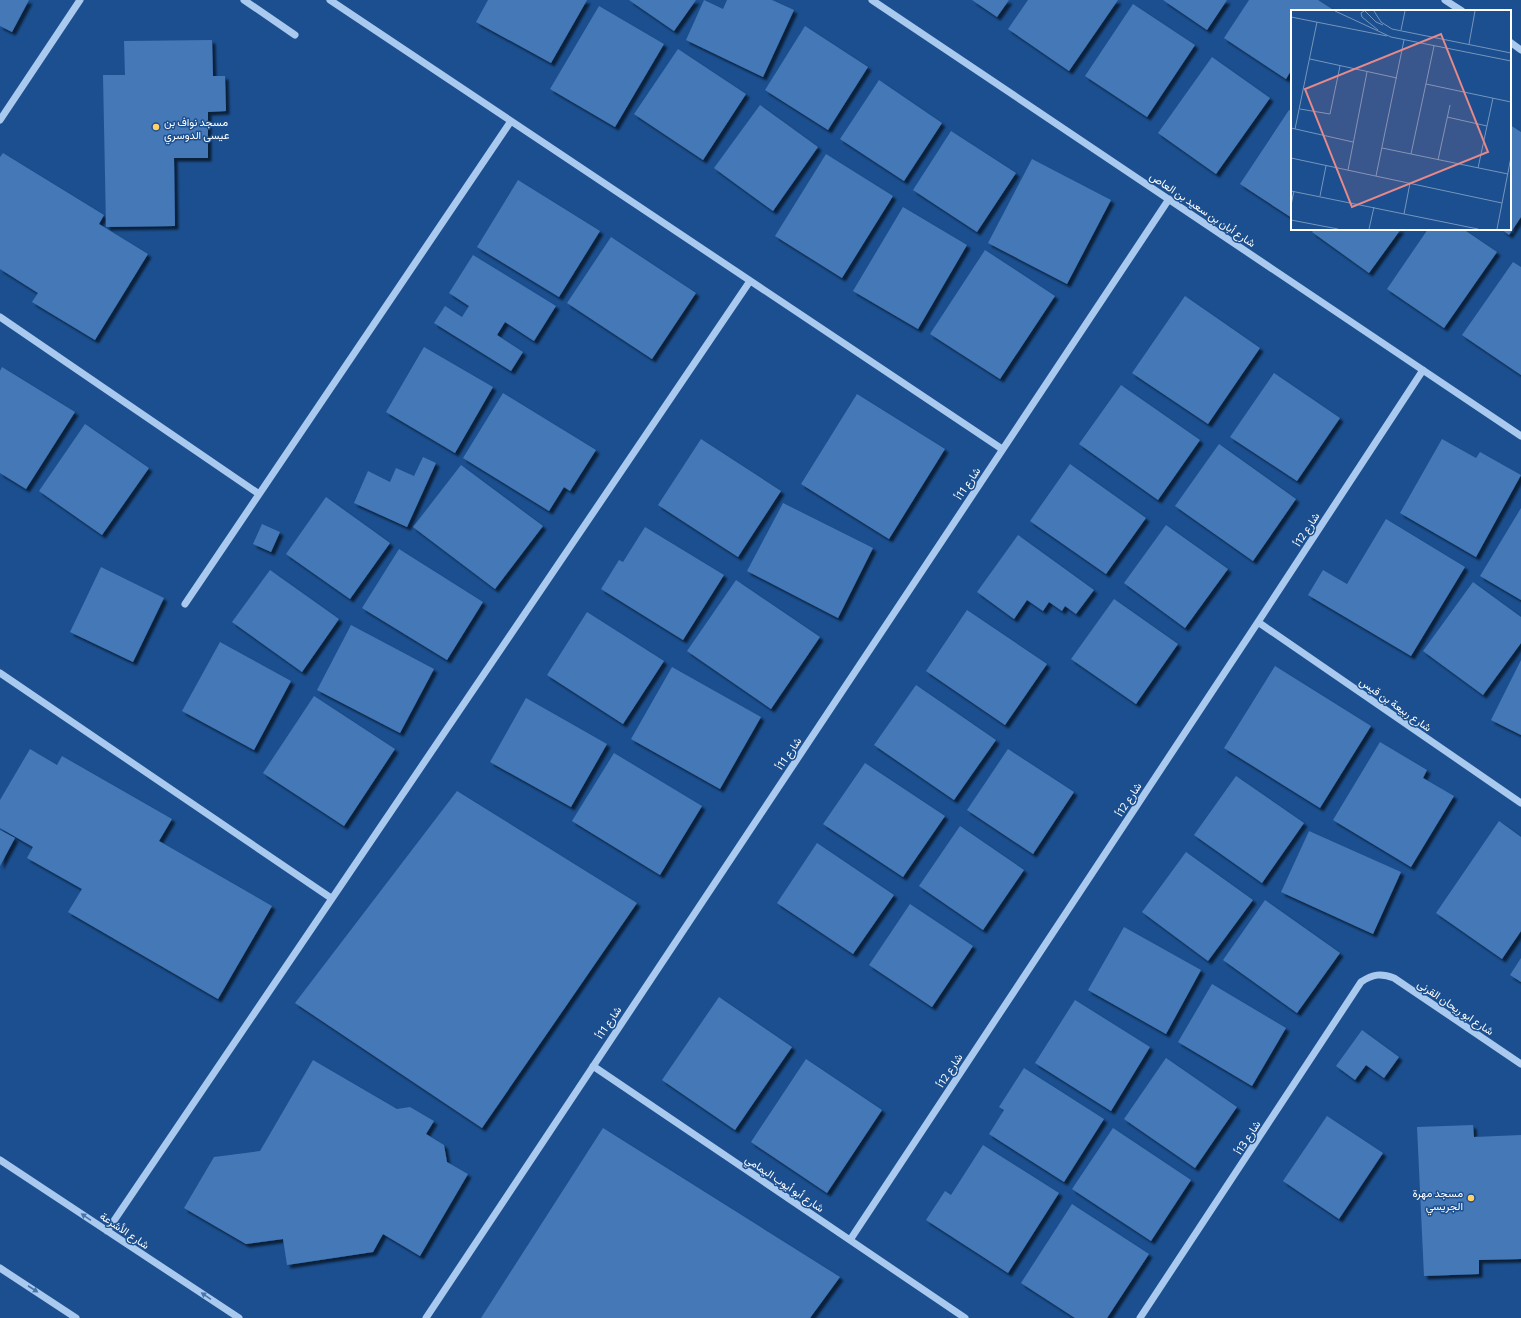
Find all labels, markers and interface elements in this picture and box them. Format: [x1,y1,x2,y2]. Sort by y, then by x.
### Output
inset map [1291,10,1511,230]
place label: مسجد نواف بن عيسى الدوسري [164,115,230,145]
marker: مسجد نواف بن عيسى الدوسري [151,122,161,132]
street label: شارع أبان بن سعيد بن العاص [1147,169,1259,251]
street label: شارع 11أ [951,464,984,503]
street label: شارع 12أ [1290,509,1324,549]
street label: شارع ربيعة بن قيس [1356,674,1435,736]
street label: شارع 11أ [772,734,805,773]
street label: شارع 12أ [1112,779,1146,819]
street label: شارع ابو ريحان القرنى [1414,977,1497,1039]
street label: شارع 11أ [592,1003,625,1042]
street label: شارع 12أ [933,1050,967,1090]
street label: شارع 13أ [1231,1117,1265,1157]
street label: شارع أبو أيوب اليمامي [741,1152,827,1218]
place label: مسجد مهرة الجريسي [1413,1186,1463,1216]
marker: مسجد مهرة الجريسي [1466,1193,1476,1203]
street label: شارع الأشرعة [97,1209,152,1253]
one-way arrow [81,1213,91,1221]
one-way arrow [27,1286,38,1293]
one-way arrow [200,1293,212,1300]

